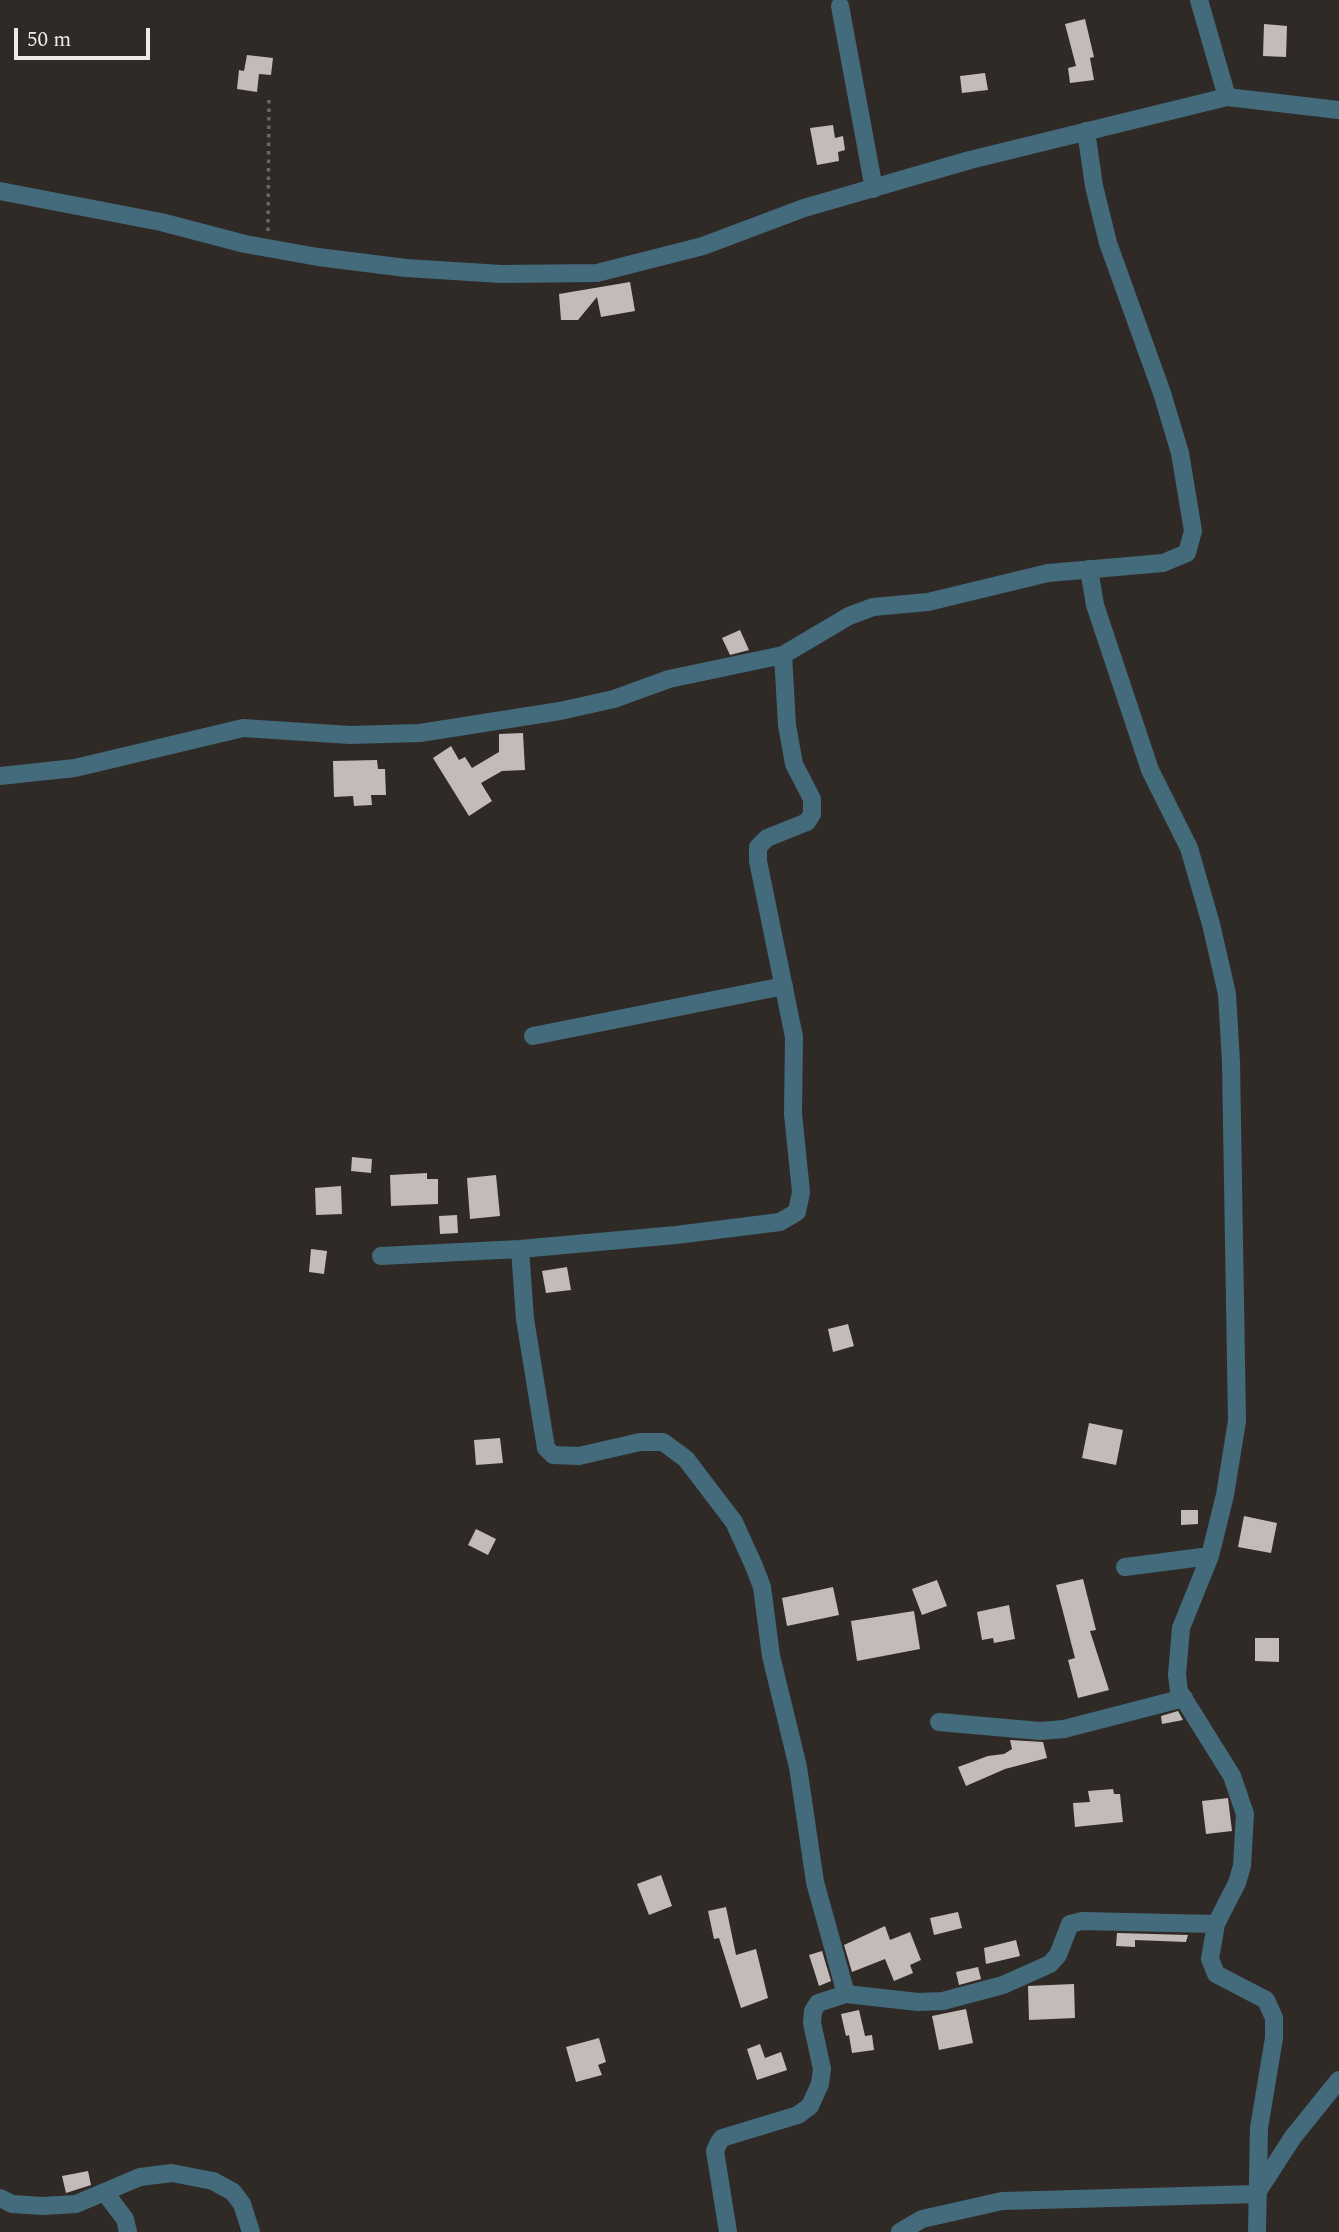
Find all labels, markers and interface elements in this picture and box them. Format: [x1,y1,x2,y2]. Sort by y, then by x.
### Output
scale bar [18,14,154,58]
text: 50 m [27,24,71,56]

